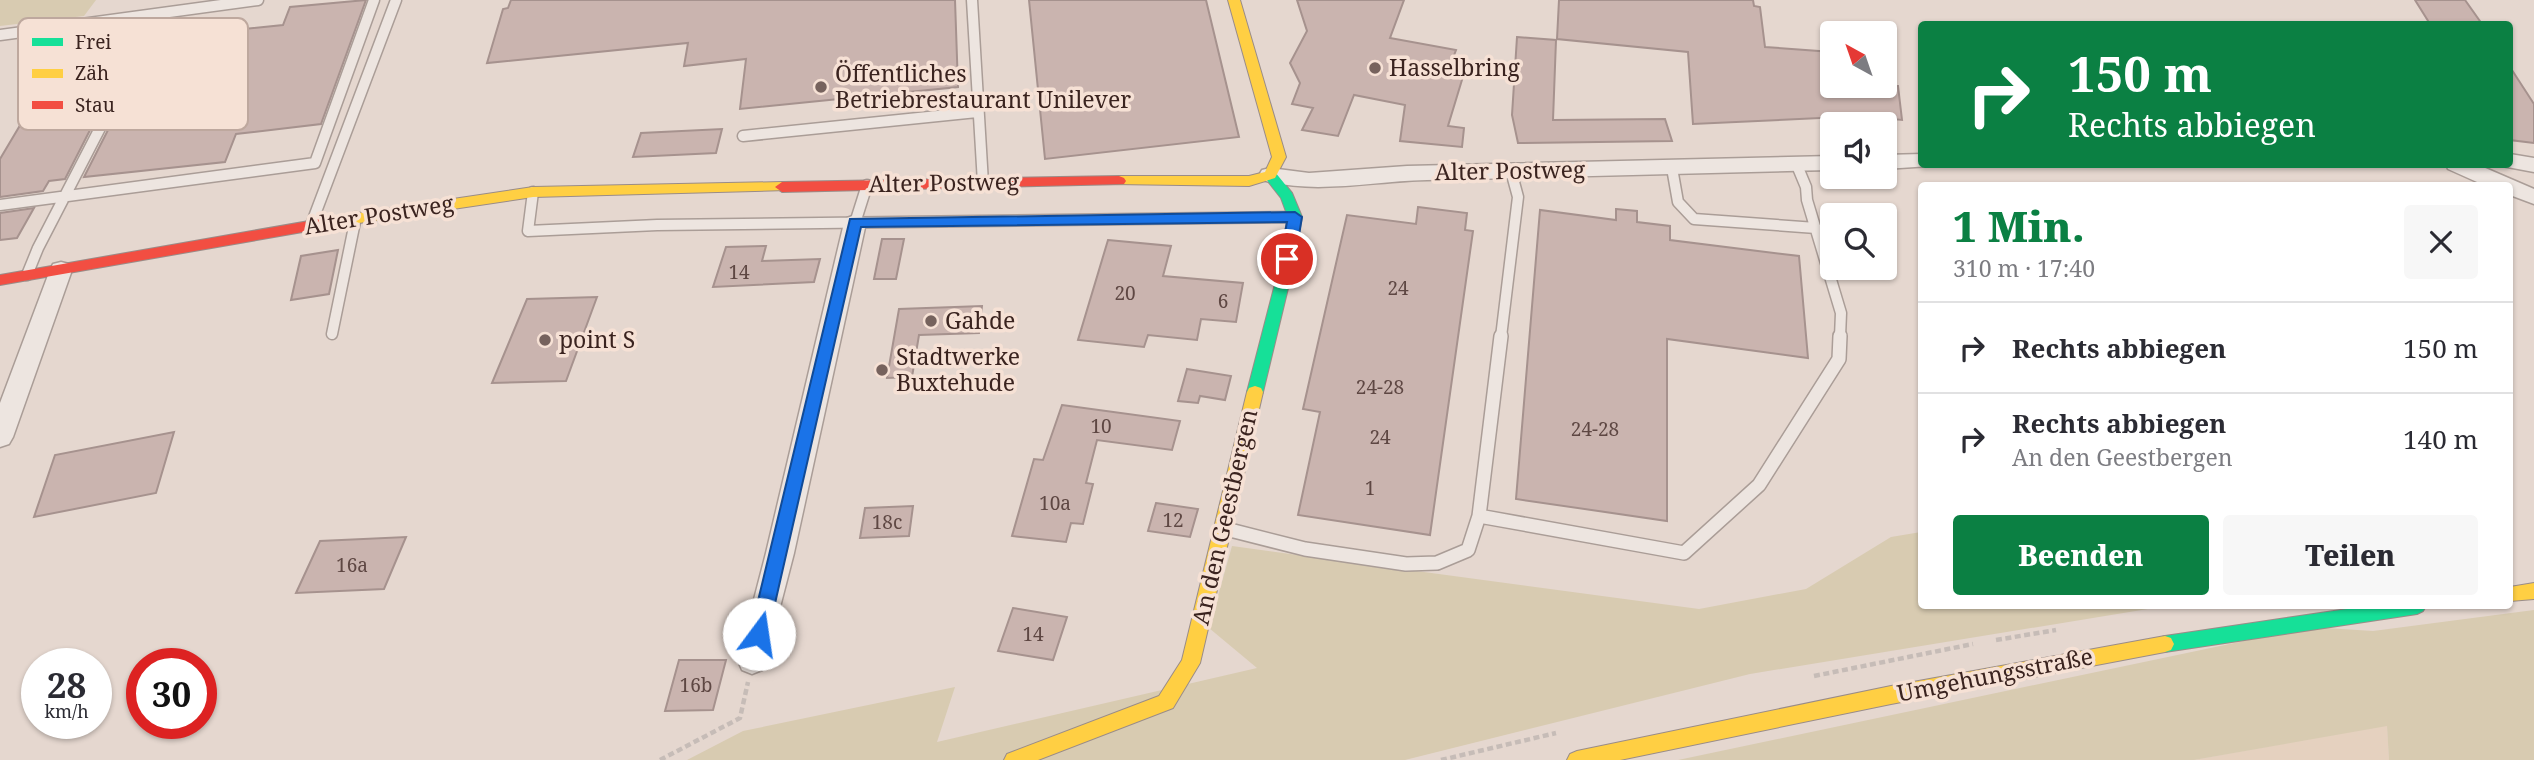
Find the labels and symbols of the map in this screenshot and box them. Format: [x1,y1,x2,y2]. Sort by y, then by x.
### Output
legend [18,18,248,130]
north arrow [1820,21,1897,98]
text: Frei [75,29,111,55]
place label: Hasselbring [1389,51,1521,83]
place label: Öffentliches Betriebrestaurant Unilever [835,57,1131,115]
text: Zäh [75,60,109,86]
marker: Hasselbring [1367,60,1383,76]
marker: Öffentliches Betriebrestaurant Unilever [813,79,829,95]
text: Stau [75,92,115,118]
street label: Alter Postweg [1434,153,1586,187]
street label: Alter Postweg [868,165,1020,199]
street label: Alter Postweg [302,186,456,242]
pin [1257,229,1317,289]
house number: 14 [728,259,750,285]
house number: 24 [1387,275,1409,301]
house number: 20 [1114,280,1136,306]
house number: 6 [1218,288,1228,314]
place label: Gahde [945,304,1015,336]
marker: Gahde [923,313,939,329]
place label: point S [559,323,635,355]
marker: point S [537,332,553,348]
place label: Stadtwerke Buxtehude [896,340,1020,398]
marker: Stadtwerke Buxtehude [874,362,890,378]
house number: 24-28 [1356,374,1404,400]
street label: An den Geestbergen [1184,406,1264,628]
house number: 10 [1090,413,1112,439]
house number: 24-28 [1571,416,1619,442]
house number: 24 [1369,424,1391,450]
house number: 1 [1365,475,1375,501]
house number: 10a [1039,490,1071,516]
house number: 12 [1162,507,1184,533]
house number: 18c [872,509,902,535]
house number: 16a [336,552,368,578]
position arrow [722,597,796,671]
house number: 14 [1022,621,1044,647]
street label: Umgehungsstraße [1894,639,2095,709]
speed limit sign: 30 [126,648,217,739]
house number: 16b [680,672,712,698]

